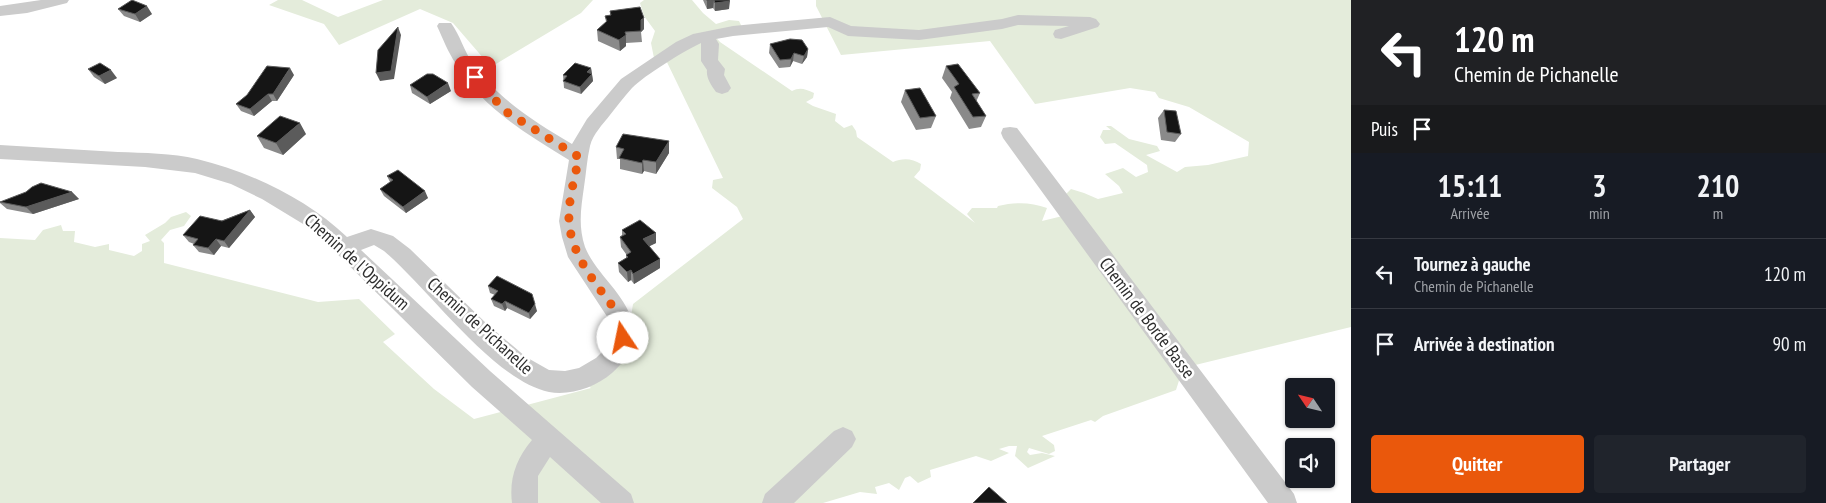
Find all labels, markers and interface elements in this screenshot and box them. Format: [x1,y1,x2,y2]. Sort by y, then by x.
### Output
text: 120 m [1454,16,1535,62]
icon: left [1371,20,1436,85]
pin [454,56,496,98]
text: Chemin de Pichanelle [1454,60,1619,88]
icon: arrive [461,63,489,91]
icon: arrive [1408,115,1436,143]
text: Puis [1371,117,1398,141]
text: 15:11 [1438,166,1502,205]
text: 3 [1592,166,1607,205]
text: 210 [1696,166,1739,205]
text: Arrivée [1450,203,1490,223]
text: min [1589,203,1610,223]
text: m [1713,203,1723,223]
street label: Chemin de l'Oppidum [300,208,415,315]
text: Tournez à gauche [1414,252,1531,276]
street label: Chemin de Borde Basse [1094,253,1200,383]
icon: left [1371,260,1399,288]
text: 120 m [1764,262,1806,286]
street label: Chemin de Pichanelle [423,272,538,379]
text: Chemin de Pichanelle [1414,276,1534,296]
position arrow [596,311,648,363]
icon: arrive [1371,330,1399,358]
text: Arrivée à destination [1414,332,1555,356]
text: 90 m [1773,332,1806,356]
north arrow [1285,378,1335,428]
map controls [1285,378,1335,488]
button: Quitter [1371,435,1584,493]
button: Partager [1594,435,1806,493]
button: sound [1285,438,1335,488]

